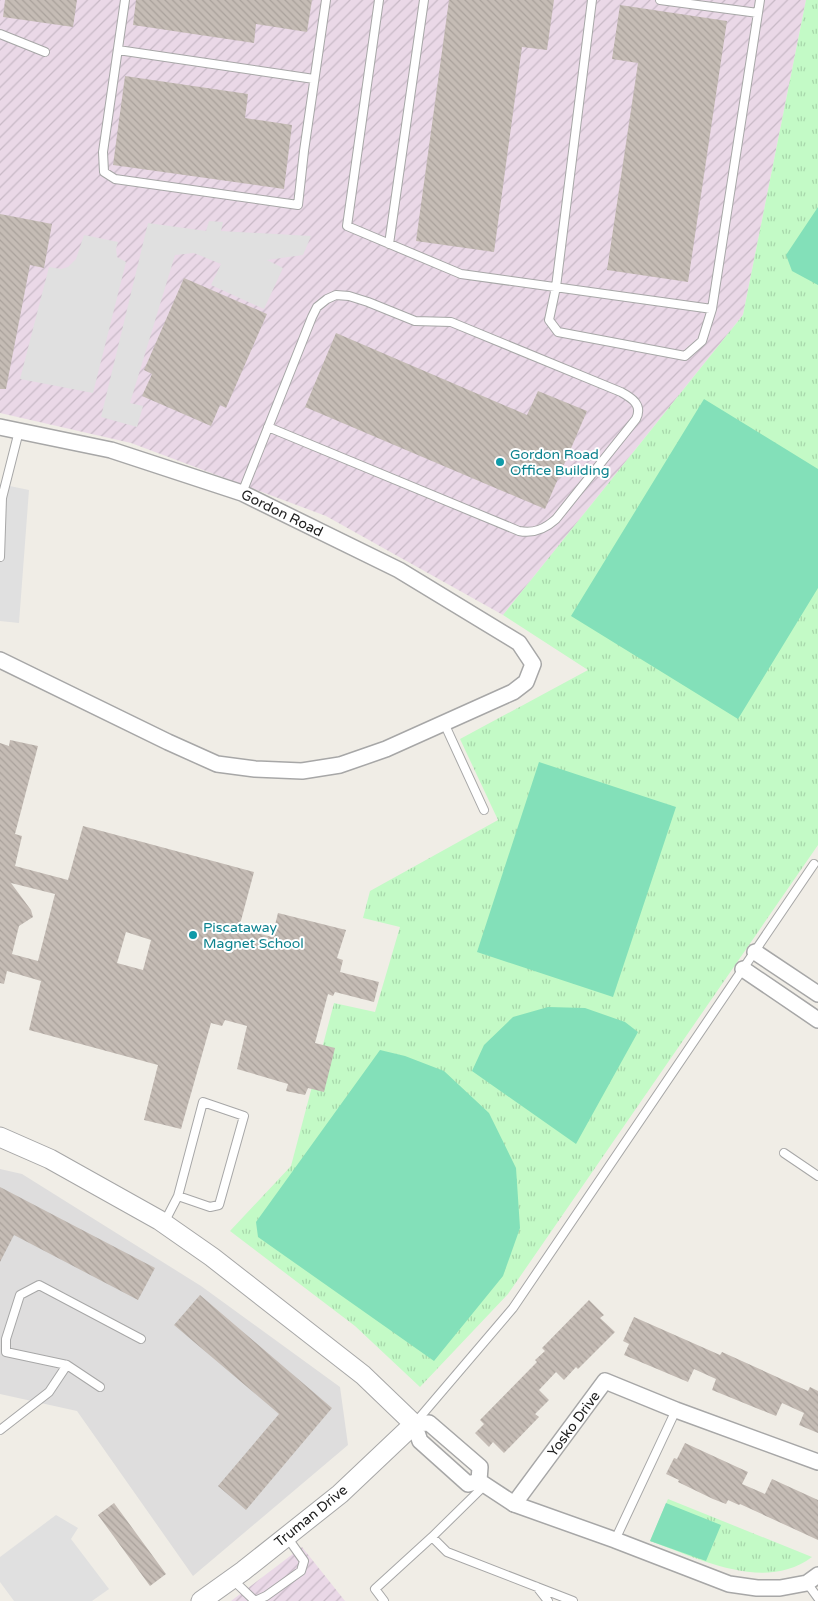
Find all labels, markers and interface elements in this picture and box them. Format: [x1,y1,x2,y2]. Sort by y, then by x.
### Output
place label: Gordon Road Office Building [510,446,610,479]
marker: Gordon Road Office Building [494,456,506,468]
street label: Gordon Road [238,485,326,540]
place label: Piscataway Magnet School [203,919,304,952]
marker: Piscataway Magnet School [187,929,199,941]
street label: Yosko Drive [544,1387,603,1460]
street label: Truman Drive [271,1481,351,1551]

